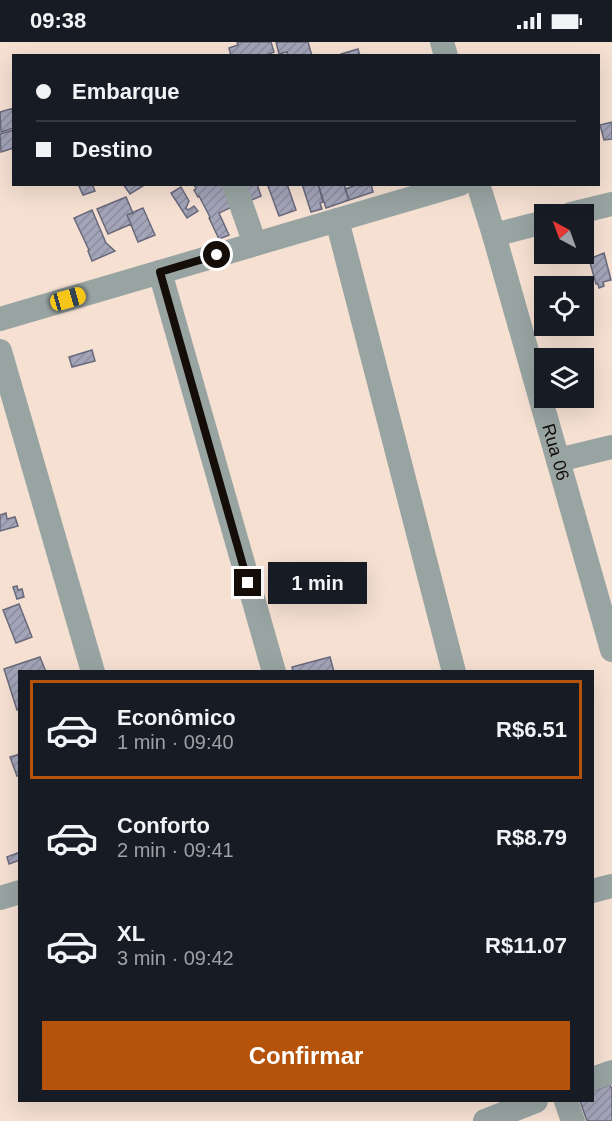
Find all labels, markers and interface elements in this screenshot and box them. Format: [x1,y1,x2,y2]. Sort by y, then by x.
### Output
text: 09:38 [30,8,86,33]
text: Embarque [72,79,180,104]
text: Destino [72,137,153,162]
north arrow [534,204,594,264]
map controls [534,204,594,408]
route start [203,241,230,268]
button: locate [534,276,594,336]
car [48,285,88,313]
button: layers [534,348,594,408]
street label: Rua 06 [538,421,573,483]
callout: 1 min [269,562,368,604]
route end [234,569,261,596]
text: 1 min [291,572,344,594]
icon: car [45,703,99,757]
text: Econômico [117,705,236,730]
text: R$6.51 [496,717,567,742]
text: 1 min · 09:40 [117,731,234,753]
icon: car [45,811,99,865]
text: Conforto [117,813,210,838]
text: R$8.79 [496,825,567,850]
text: 2 min · 09:41 [117,839,234,861]
icon: car [45,919,99,973]
text: XL [117,921,145,946]
text: R$11.07 [485,933,567,958]
text: 3 min · 09:42 [117,947,234,969]
button: Confirmar [42,1021,570,1090]

